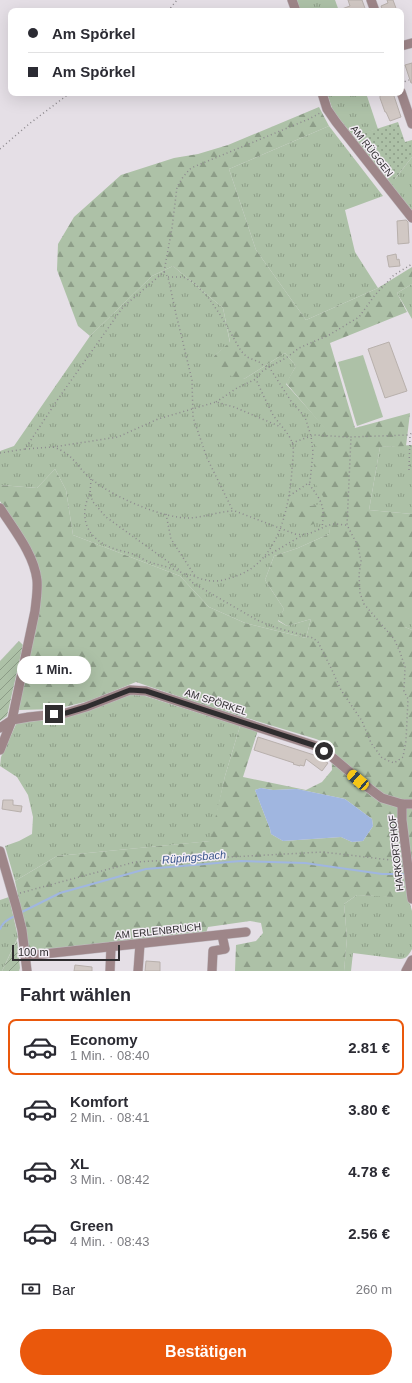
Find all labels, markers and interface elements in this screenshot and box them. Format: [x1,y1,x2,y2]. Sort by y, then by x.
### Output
text: Am Spörkel [52,25,135,42]
text: Am Spörkel [52,63,135,80]
street label: AM RÜGGEN [349,123,395,179]
callout: 1 Min. [17,656,91,684]
text: 1 Min. [36,662,72,677]
street label: AM SPÖRKEL [183,687,249,717]
route end [45,705,63,723]
route start [315,742,333,760]
car [345,768,371,792]
street label: HARKORTSHOF [387,814,405,892]
water label: Rüpingsbach [161,848,227,866]
street label: AM ERLENBRUCH [114,921,202,941]
scale bar [12,943,120,962]
text: 100 m [18,946,49,958]
text: Fahrt wählen [20,985,131,1005]
icon: car [22,1029,58,1065]
text: Economy [70,1031,138,1048]
text: 2.81 € [348,1039,390,1056]
text: 1 Min. · 08:40 [70,1048,150,1063]
icon: car [22,1091,58,1127]
text: Komfort [70,1093,128,1110]
text: 3.80 € [348,1101,390,1118]
text: 2 Min. · 08:41 [70,1110,150,1125]
icon: car [22,1153,58,1189]
text: XL [70,1155,89,1172]
text: 4.78 € [348,1163,390,1180]
text: 3 Min. · 08:42 [70,1172,150,1187]
icon: car [22,1215,58,1251]
text: Green [70,1217,113,1234]
text: 2.56 € [348,1225,390,1242]
text: 4 Min. · 08:43 [70,1234,150,1249]
icon: cash [20,1278,42,1300]
text: Bar [52,1281,75,1298]
text: 260 m [356,1282,392,1297]
button: Bestätigen [20,1329,392,1375]

